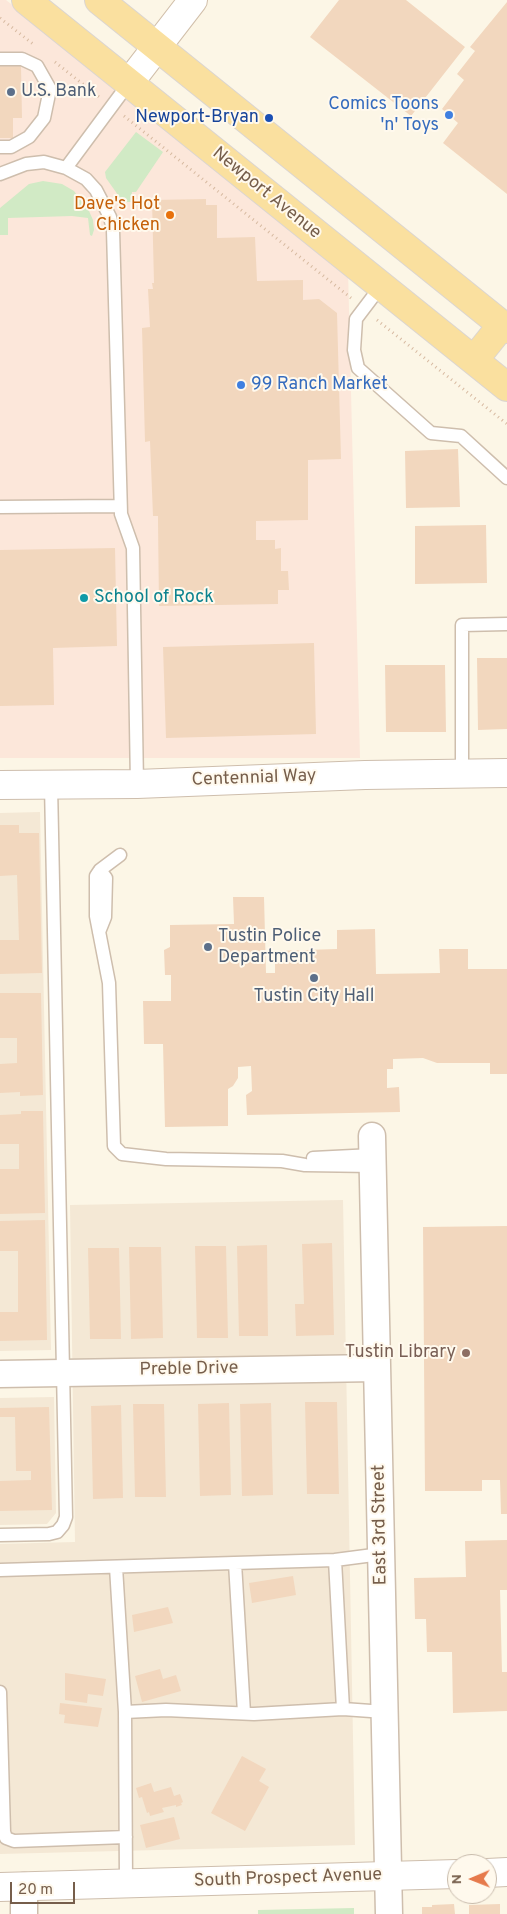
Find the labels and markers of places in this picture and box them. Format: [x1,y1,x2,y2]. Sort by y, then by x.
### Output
place label: U.S. Bank [21,81,97,103]
marker: U.S. Bank [5,86,17,98]
place label: Comics Toons 'n' Toys [328,94,439,136]
place label: Newport-Bryan [135,107,259,129]
marker: Comics Toons 'n' Toys [443,109,455,121]
marker: Newport-Bryan [263,112,275,124]
place label: Dave's Hot Chicken [74,194,160,236]
marker: Dave's Hot Chicken [164,209,176,221]
place label: 99 Ranch Market [251,374,388,396]
marker: 99 Ranch Market [235,379,247,391]
place label: School of Rock [94,587,214,609]
marker: School of Rock [78,592,90,604]
place label: Tustin Police Department [218,926,321,969]
marker: Tustin Police Department [202,941,214,953]
marker: Tustin City Hall [308,972,320,984]
place label: Tustin City Hall [254,986,374,1008]
place label: Tustin Library [345,1342,456,1364]
marker: Tustin Library [460,1347,472,1359]

